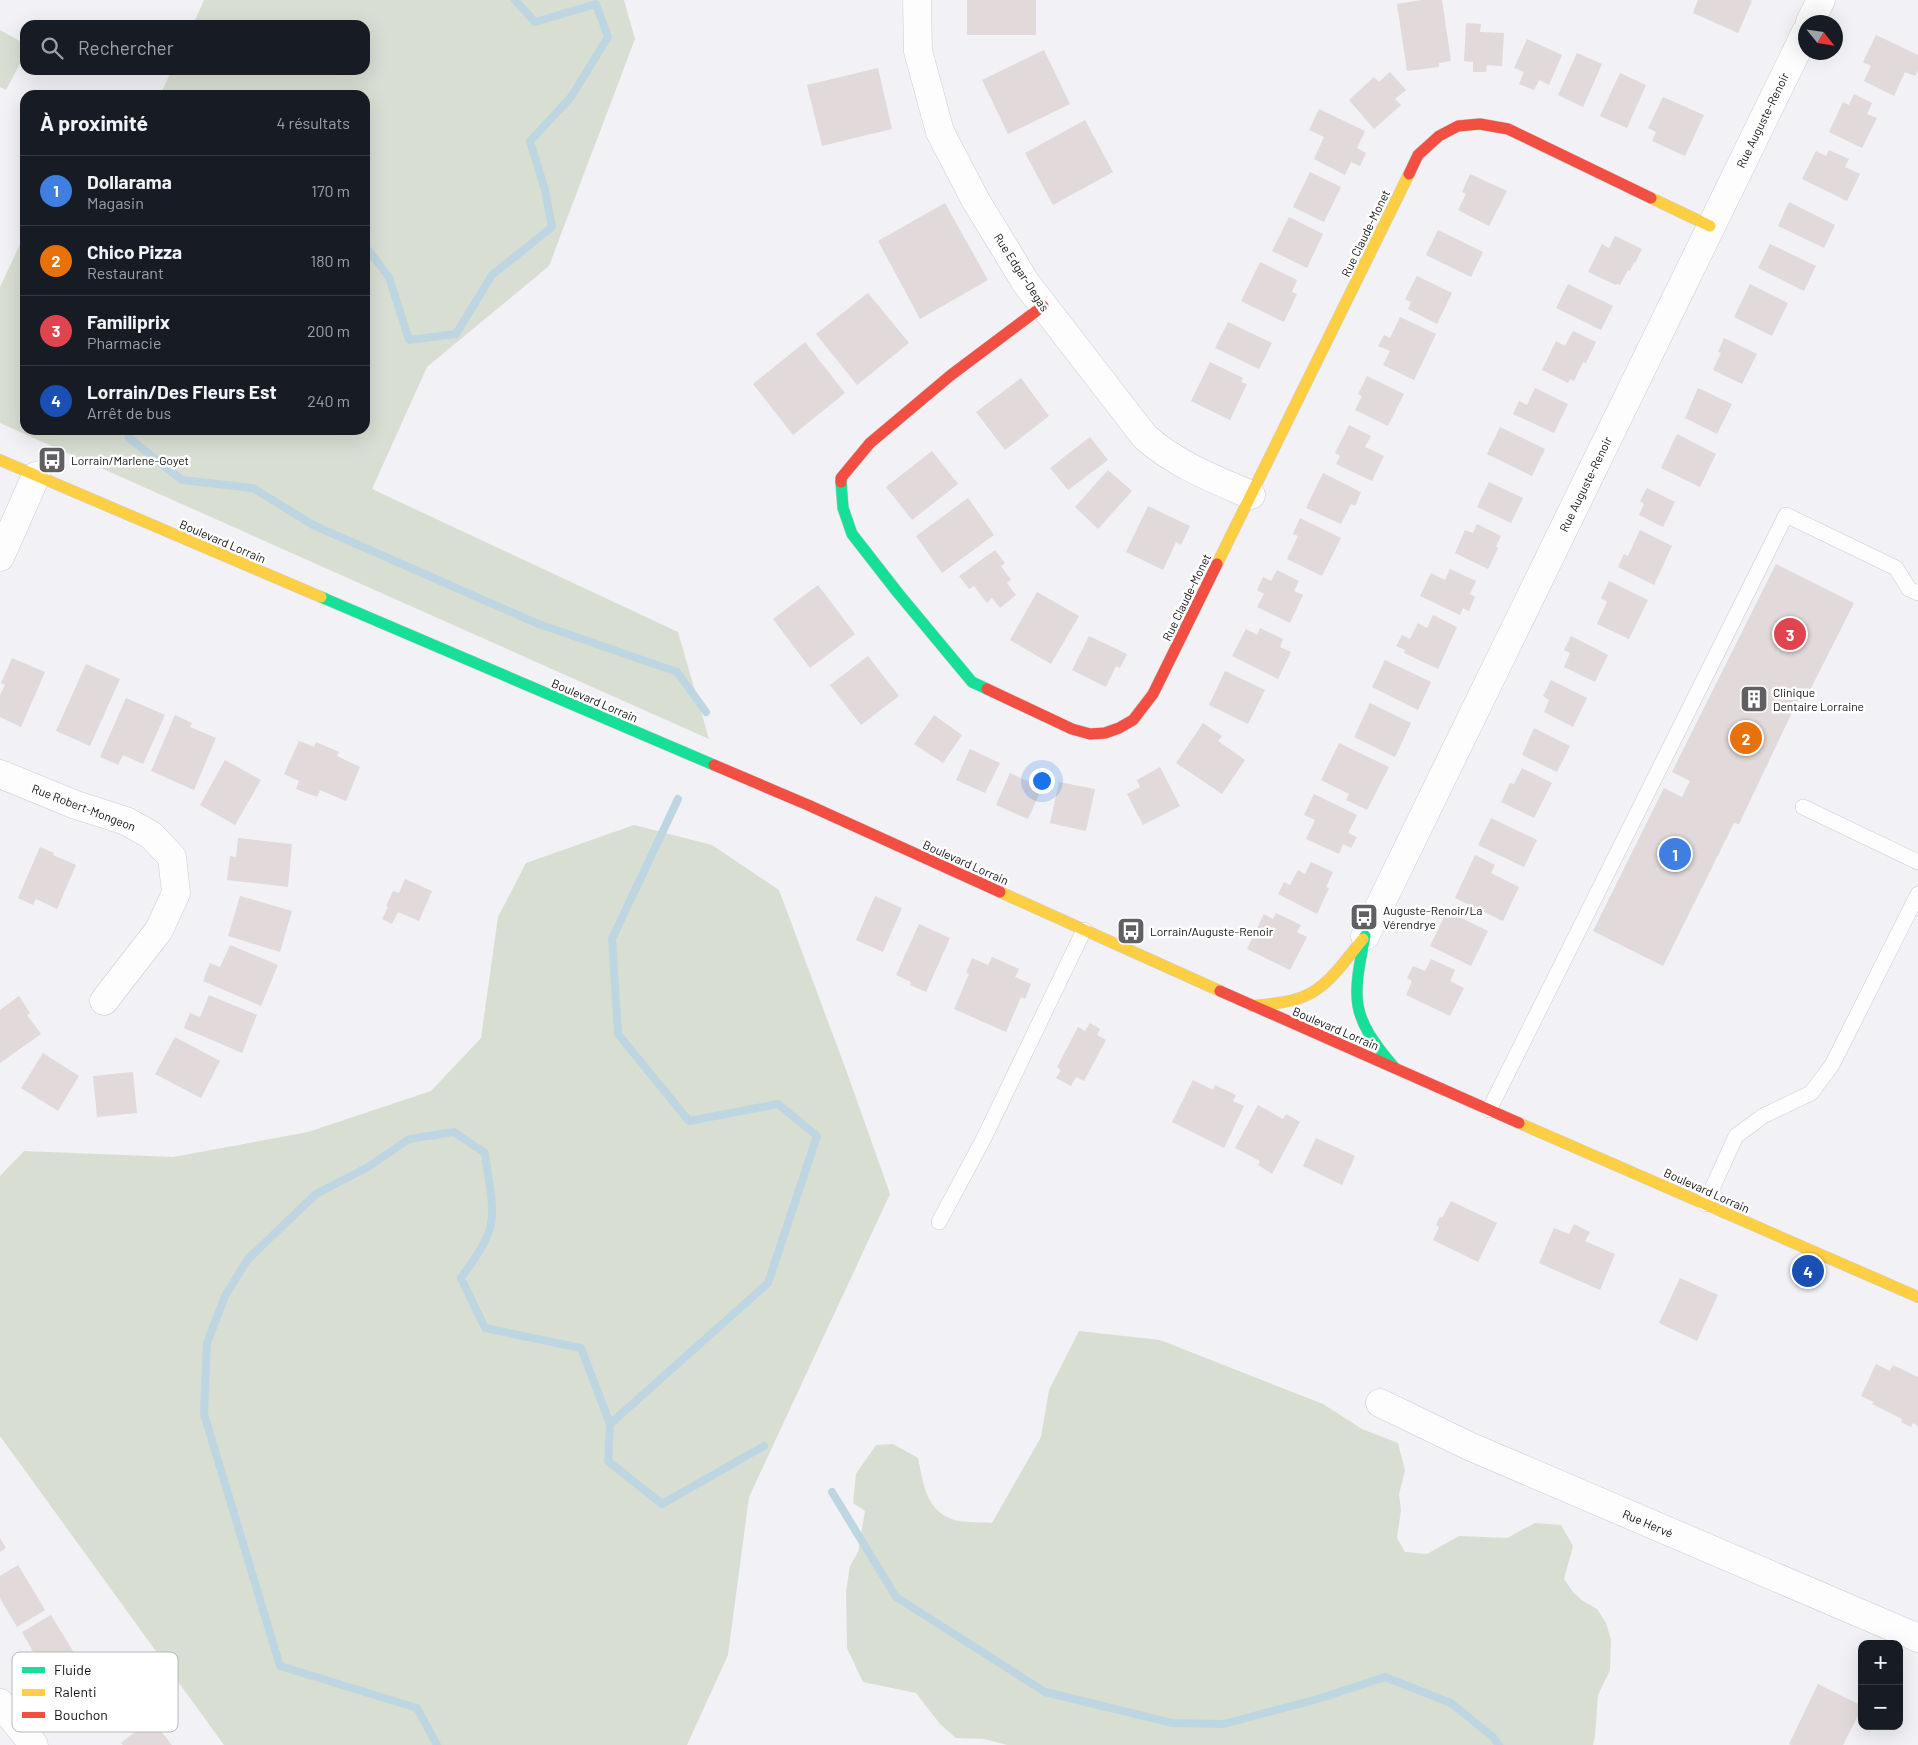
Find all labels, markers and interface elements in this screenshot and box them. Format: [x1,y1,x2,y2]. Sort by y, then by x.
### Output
north arrow [1798,15,1843,60]
search box [20,20,370,75]
icon: search [38,34,66,62]
text: Rechercher [78,36,174,59]
street label: Rue Auguste-Renoir [1733,70,1791,170]
text: À proximité [40,110,148,135]
text: 4 résultats [276,113,350,132]
text: Dollarama [87,170,172,193]
text: 1 [53,181,59,200]
text: 170 m [311,181,350,200]
street label: Rue Claude-Monet [1338,187,1392,279]
text: Magasin [87,193,144,212]
street label: Rue Edgar-Degas [992,230,1053,314]
text: Chico Pizza [87,240,182,263]
text: 2 [52,251,60,270]
text: 180 m [311,251,350,270]
text: Restaurant [87,263,164,282]
text: Familiprix [87,310,170,333]
text: 3 [52,321,60,340]
text: 200 m [307,321,350,340]
text: Pharmacie [87,333,161,352]
text: Lorrain/Des Fleurs Est [87,380,277,403]
text: 4 [51,391,61,410]
text: 240 m [307,391,350,410]
text: Arrêt de bus [87,403,171,422]
street label: Rue Auguste-Renoir [1556,434,1614,534]
bus stop icon: Lorrain/Marlene-Goyet [37,445,67,475]
place label: Lorrain/Marlene-Goyet [71,453,189,467]
street label: Boulevard Lorrain [178,517,268,565]
street label: Rue Claude-Monet [1159,551,1213,643]
pin: 3 [1774,615,1806,653]
street label: Boulevard Lorrain [550,676,640,724]
building icon: Clinique Dentaire Lorraine [1739,684,1769,714]
place label: Clinique Dentaire Lorraine [1773,685,1864,713]
pin: 2 [1730,719,1762,757]
your location [1029,768,1055,794]
street label: Rue Robert-Mongeon [30,781,138,833]
pin: 1 [1659,835,1691,873]
street label: Boulevard Lorrain [921,837,1011,887]
bus stop icon: Auguste-Renoir/La Vérendrye [1349,902,1379,932]
place label: Auguste-Renoir/La Vérendrye [1383,903,1482,931]
bus stop icon: Lorrain/Auguste-Renoir [1116,916,1146,946]
place label: Lorrain/Auguste-Renoir [1150,924,1274,938]
street label: Boulevard Lorrain [1291,1004,1381,1052]
street label: Boulevard Lorrain [1662,1165,1752,1215]
pin: 4 [1792,1252,1824,1290]
street label: Rue Hervé [1621,1506,1675,1540]
map controls [1858,1640,1903,1730]
button: + [1858,1640,1903,1685]
legend [12,1652,178,1732]
text: Fluide [54,1661,91,1678]
text: Ralenti [54,1683,97,1700]
button: − [1858,1685,1903,1730]
text: Bouchon [54,1706,108,1723]

